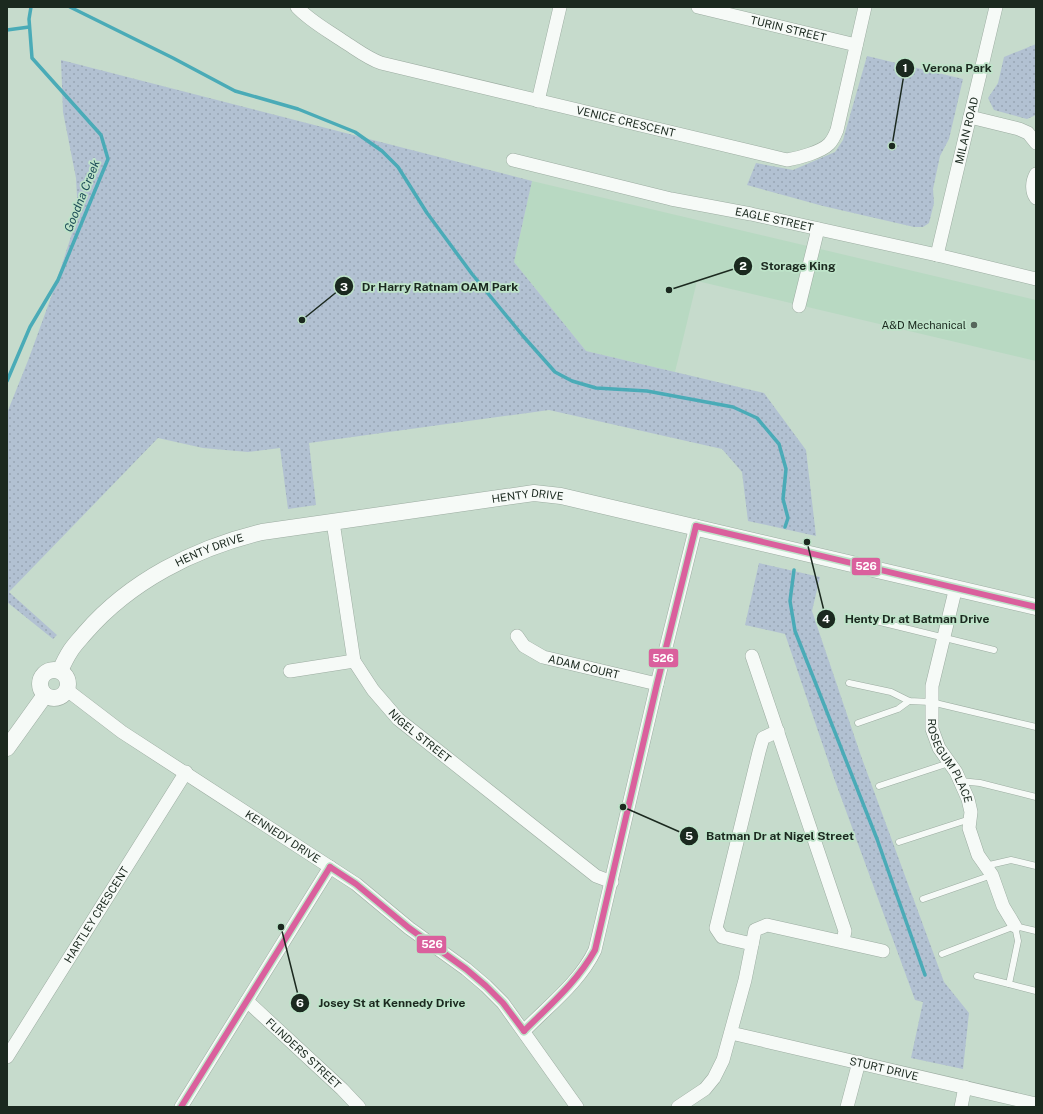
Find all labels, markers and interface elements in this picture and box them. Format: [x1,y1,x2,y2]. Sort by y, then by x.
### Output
street label: TURIN STREET [749,14,828,44]
callout: Verona Park [895,56,1000,80]
text: 1 [902,61,908,75]
text: Verona Park [922,61,992,75]
street label: MILAN ROAD [953,95,980,165]
street label: VENICE CRESCENT [575,104,677,139]
water label: Goodna Creek [61,157,103,234]
street label: EAGLE STREET [734,205,815,234]
callout: Storage King [733,254,843,278]
text: 2 [739,259,747,273]
text: Storage King [761,259,836,273]
callout: Dr Harry Ratnam OAM Park [334,274,526,298]
text: 3 [340,280,348,294]
text: Dr Harry Ratnam OAM Park [362,280,518,294]
place label: A&D Mechanical [881,319,966,331]
marker: A&D Mechanical [969,320,979,330]
street label: HENTY DRIVE [491,487,564,505]
street label: HENTY DRIVE [173,531,245,569]
line badge: 526 [851,557,881,576]
text: 526 [855,560,877,572]
callout: Henty Dr at Batman Drive [816,607,997,631]
text: 4 [822,612,830,626]
text: Henty Dr at Batman Drive [845,612,989,626]
line badge: 526 [648,648,679,668]
street label: ADAM COURT [547,652,621,681]
text: 526 [652,652,674,664]
street label: NIGEL STREET [386,707,454,765]
street label: ROSEGUM PLACE [925,719,975,804]
street label: KENNEDY DRIVE [243,808,323,865]
callout: Batman Dr at Nigel Street [679,824,862,848]
text: 5 [685,829,693,843]
text: Batman Dr at Nigel Street [706,829,854,843]
street label: HARTLEY CRESCENT [62,864,131,965]
line badge: 526 [416,935,447,954]
text: 526 [421,938,443,950]
callout: Josey St at Kennedy Drive [290,991,474,1015]
text: 6 [296,996,304,1010]
text: Josey St at Kennedy Drive [318,996,466,1010]
street label: FLINDERS STREET [264,1016,344,1091]
street label: STURT DRIVE [848,1055,920,1082]

